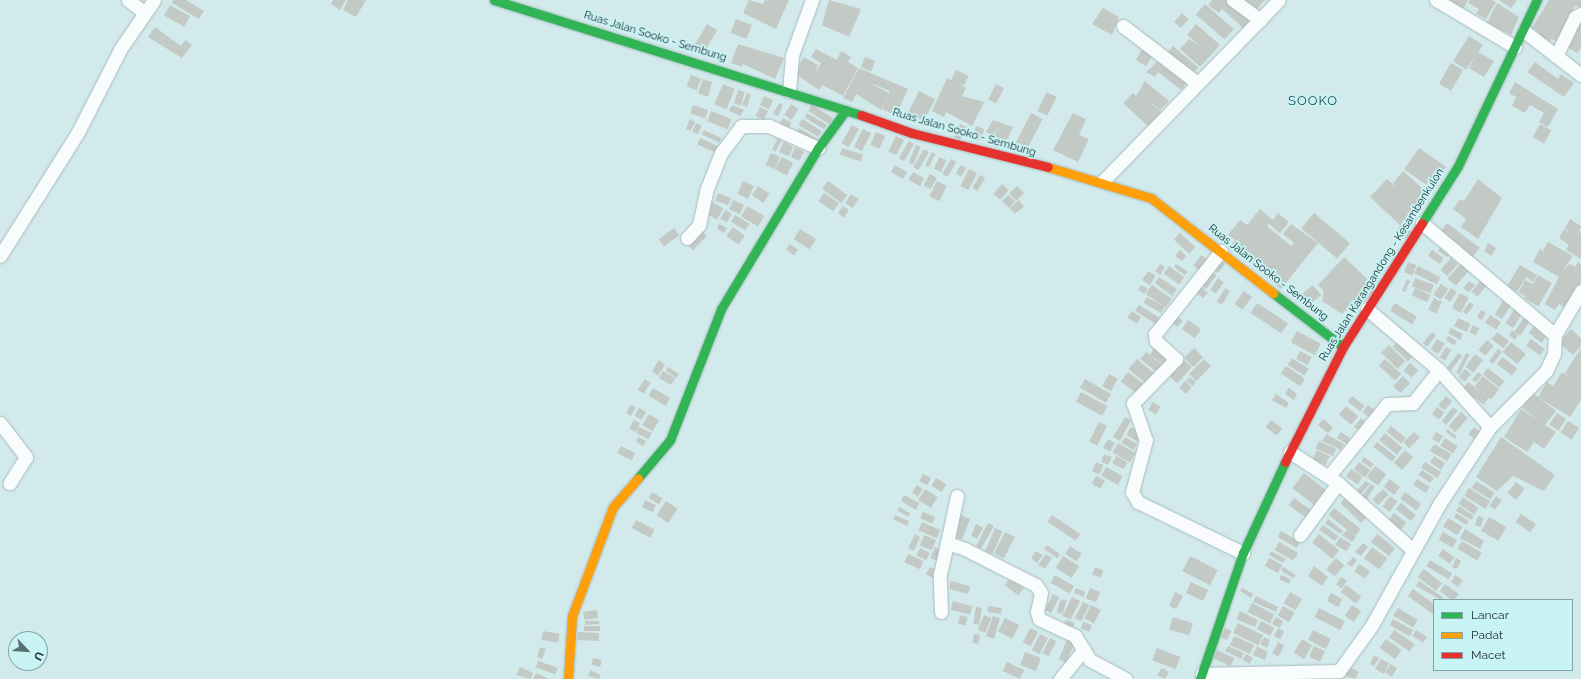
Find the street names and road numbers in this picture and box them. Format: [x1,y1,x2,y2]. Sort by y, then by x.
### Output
street label: Ruas Jalan Sooko - Sembung [582,9,728,65]
street label: Ruas Jalan Sooko - Sembung [891,106,1037,160]
street label: Ruas Jalan Karangandong - Kesambenkulon [1317,166,1447,364]
street label: Ruas Jalan Sooko - Sembung [1205,222,1331,324]

